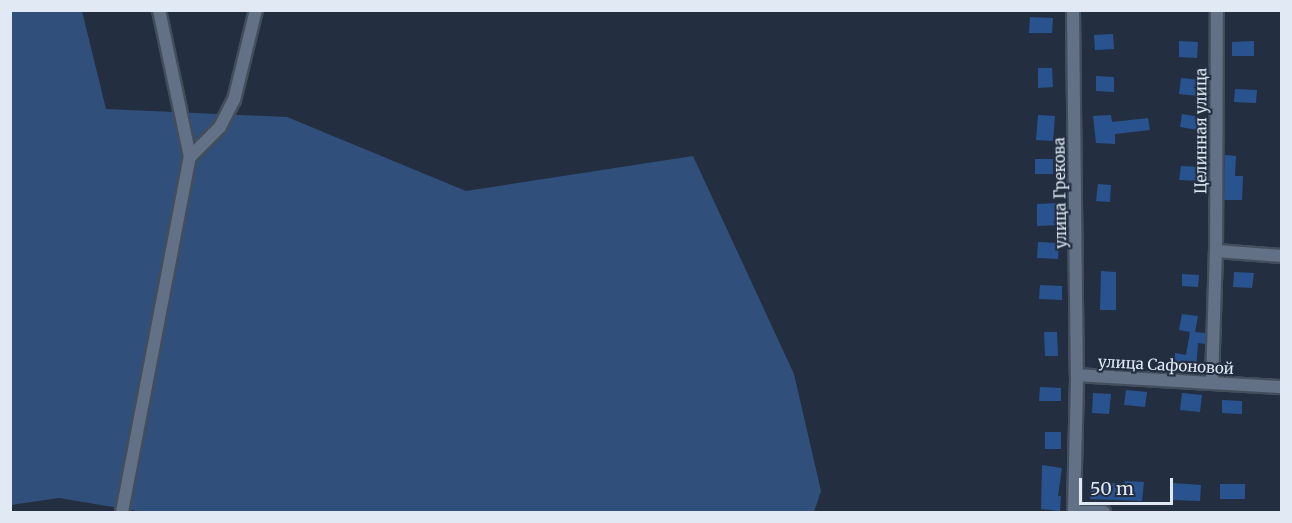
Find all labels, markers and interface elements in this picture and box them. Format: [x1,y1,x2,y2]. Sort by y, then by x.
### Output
street label: Целинная улица [1192,68,1210,194]
street label: улица Грекова [1050,137,1070,249]
street label: улица Сафоновой [1098,352,1234,378]
scale bar [1082,466,1176,504]
text: 50 m [1090,477,1134,500]

